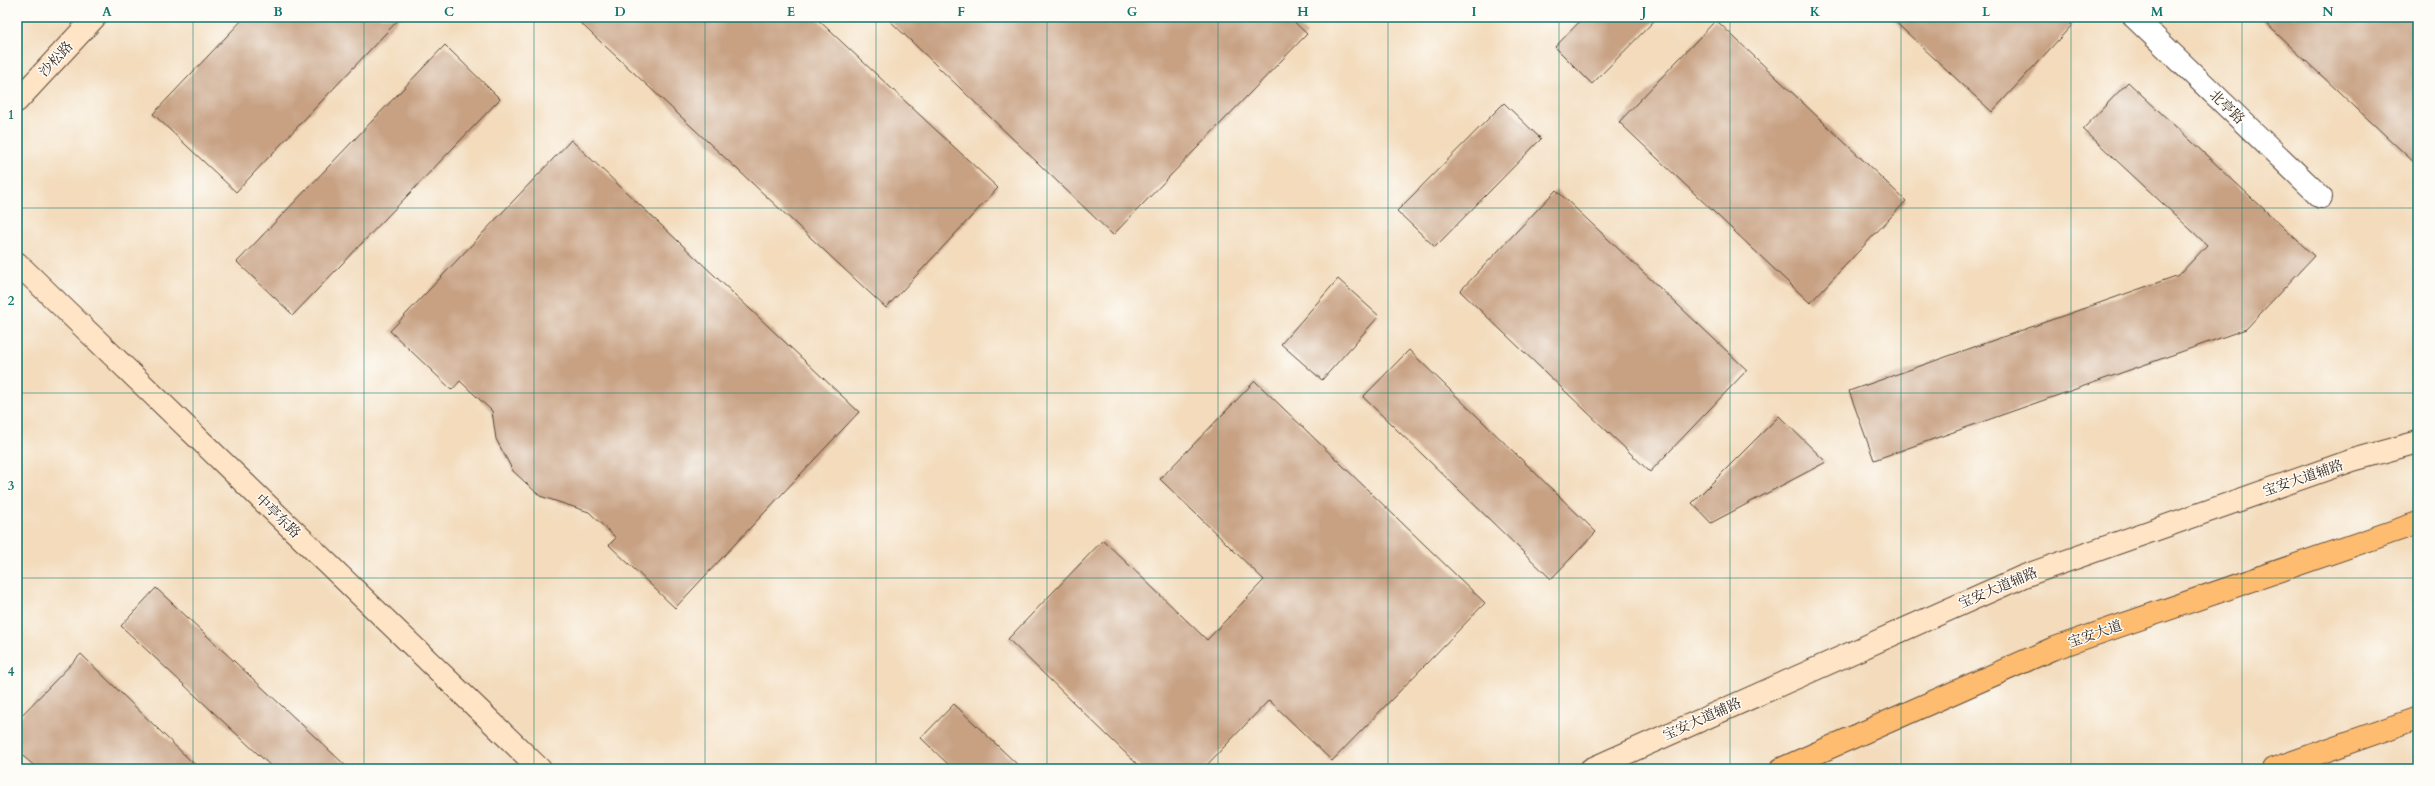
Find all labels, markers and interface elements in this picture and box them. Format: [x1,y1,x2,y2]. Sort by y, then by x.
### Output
text: A [102,3,112,21]
text: B [273,3,283,21]
text: C [444,3,454,21]
text: D [614,3,626,21]
text: E [787,3,795,21]
text: F [957,3,965,21]
text: G [1127,3,1138,21]
text: H [1297,3,1309,21]
text: I [1471,3,1477,21]
text: J [1640,3,1647,21]
text: K [1810,3,1821,21]
text: L [1982,3,1991,21]
text: M [2151,3,2164,21]
text: N [2322,3,2334,21]
street label: 沙松路 [35,37,77,81]
street label: 北亭路 [2205,86,2249,128]
text: 1 [8,106,14,124]
text: 2 [8,292,15,310]
street label: 宝安大道辅路 [2260,455,2346,501]
text: 3 [8,477,15,495]
street label: 中亭东路 [251,490,305,542]
street label: 宝安大道辅路 [1956,563,2040,613]
street label: 宝安大道 [2065,616,2125,652]
text: 4 [8,663,15,681]
street label: 宝安大道辅路 [1660,693,1744,745]

